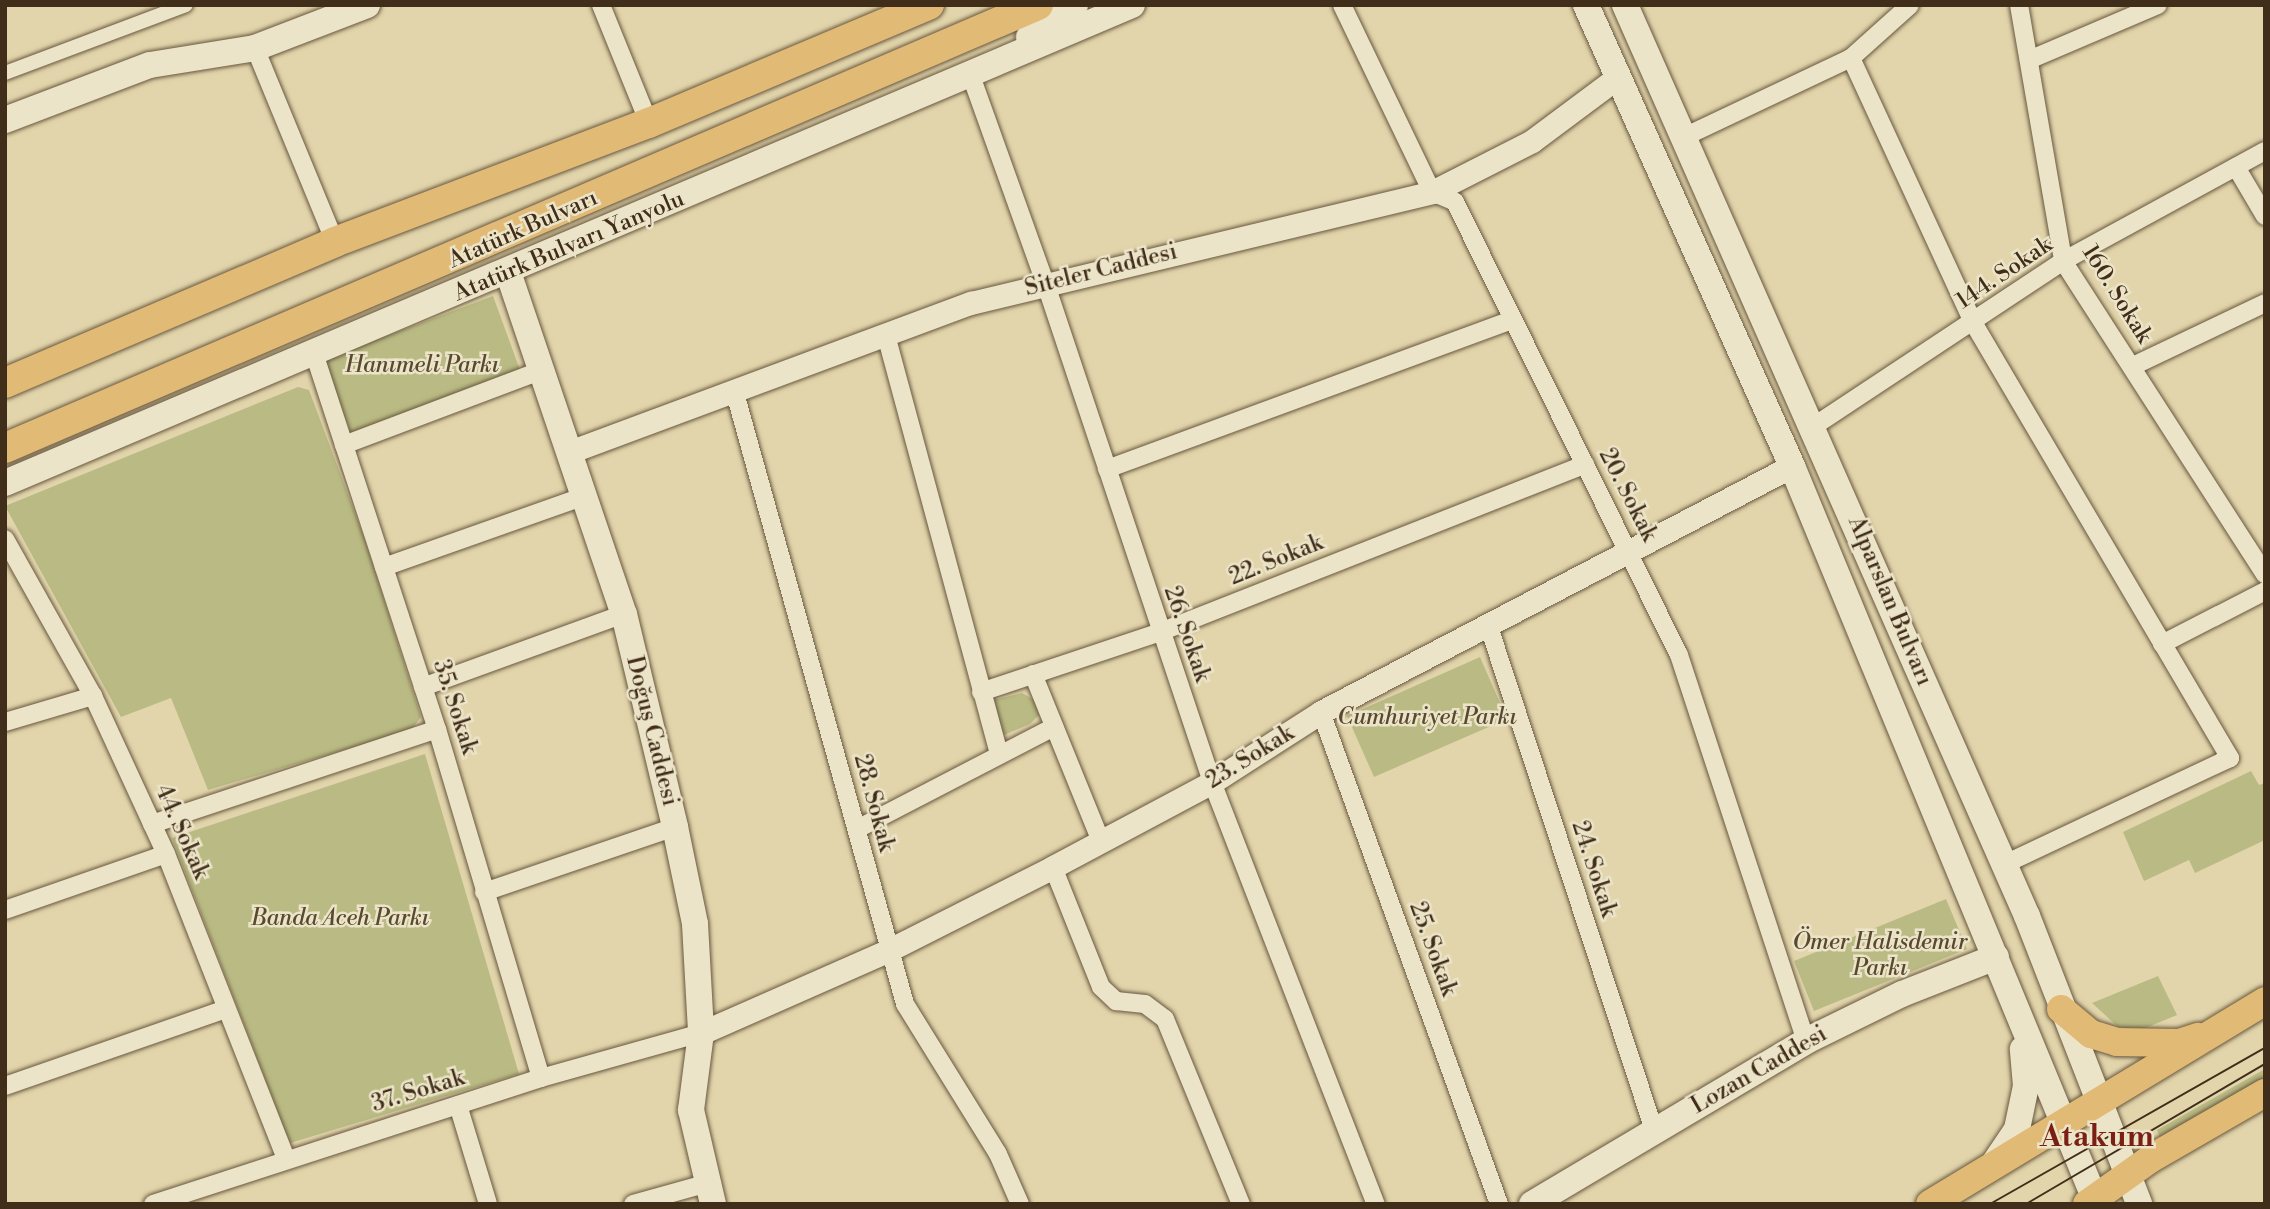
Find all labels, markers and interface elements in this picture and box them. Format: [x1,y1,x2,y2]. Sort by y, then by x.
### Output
street label: Atatürk Bulvarı [444,184,602,274]
street label: Atatürk Bulvarı Yanyolu [450,185,688,307]
street label: 144. Sokak [1951,231,2057,315]
street label: Siteler Caddesi [1022,238,1180,302]
street label: 160. Sokak [2076,240,2158,348]
park label: Hanımeli Parkı [345,351,499,379]
street label: 20. Sokak [1593,444,1663,546]
street label: Alparslan Bulvarı [1842,512,1938,690]
street label: 22. Sokak [1225,529,1327,591]
street label: 26. Sokak [1158,582,1216,686]
street label: Doğuş Caddesi [620,653,684,809]
street label: 35. Sokak [427,656,483,758]
park label: Cumhuriyet Parkı [1337,703,1517,731]
street label: 23. Sokak [1201,719,1299,795]
street label: 28. Sokak [848,751,900,855]
street label: 44. Sokak [149,781,215,883]
street label: 24. Sokak [1566,817,1622,921]
street label: 25. Sokak [1403,898,1463,1000]
park label: Banda Aceh Parkı [251,904,429,932]
park label: Ömer Halisdemir Parkı [1793,928,1967,982]
street label: Lozan Caddesi [1686,1020,1832,1120]
street label: 37. Sokak [368,1064,468,1118]
district label: Atakum [2040,1119,2154,1155]

